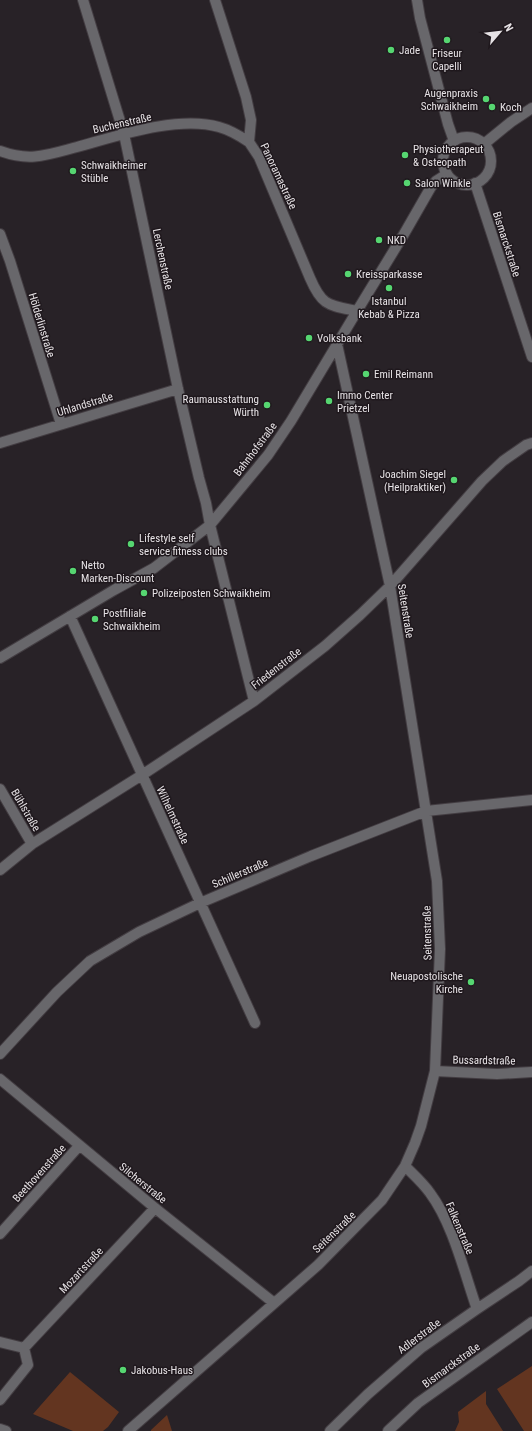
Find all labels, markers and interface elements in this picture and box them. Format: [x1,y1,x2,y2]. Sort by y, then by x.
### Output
north arrow [480,12,520,52]
text: N [501,22,516,34]
marker: Friseur Capelli [442,35,452,45]
place label: Jade [399,44,420,57]
marker: Jade [386,45,396,55]
place label: Friseur Capelli [432,47,463,73]
place label: Augenpraxis Schwaikheim [421,87,478,113]
marker: Augenpraxis Schwaikheim [481,94,491,104]
place label: Koch [500,101,522,114]
marker: Koch [487,102,497,112]
street label: Buchenstraße [92,110,153,137]
street label: Panoramastraße [258,141,300,211]
place label: Physiotherapeut & Osteopath [413,143,483,169]
marker: Physiotherapeut & Osteopath [400,150,410,160]
place label: Schwaikheimer Stüble [81,159,147,185]
marker: Schwaikheimer Stüble [68,166,78,176]
place label: Salon Winkle [415,177,471,190]
marker: Salon Winkle [402,178,412,188]
street label: Bismarckstraße [490,210,523,278]
street label: Lerchenstraße [150,227,175,291]
place label: NKD [387,234,406,247]
marker: NKD [374,235,384,245]
place label: Kreissparkasse [356,268,422,281]
marker: Kreissparkasse [343,269,353,279]
marker: Istanbul Kebab & Pizza [384,283,394,293]
street label: Hölderlinstraße [26,291,58,359]
place label: Istanbul Kebab & Pizza [358,295,420,321]
place label: Volksbank [317,332,362,345]
marker: Volksbank [304,333,314,343]
place label: Emil Reimann [374,368,433,381]
marker: Emil Reimann [361,369,371,379]
place label: Immo Center Prietzel [337,389,393,415]
street label: Uhlandstraße [56,390,115,419]
place label: Raumausstattung Würth [183,393,259,419]
marker: Immo Center Prietzel [324,396,334,406]
marker: Raumausstattung Würth [262,400,272,410]
street label: Bahnhofstraße [231,420,280,479]
place label: Joachim Siegel (Heilpraktiker) [380,468,446,494]
marker: Joachim Siegel (Heilpraktiker) [449,475,459,485]
place label: Lifestyle self service fitness clubs [139,532,228,558]
marker: Lifestyle self service fitness clubs [126,539,136,549]
place label: Netto Marken-Discount [81,559,154,585]
marker: Netto Marken-Discount [68,566,78,576]
street label: Seitenstraße [395,583,416,639]
place label: Polizeiposten Schwaikheim [152,587,271,600]
marker: Polizeiposten Schwaikheim [139,588,149,598]
place label: Postfiliale Schwaikheim [103,607,160,633]
marker: Postfiliale Schwaikheim [90,614,100,624]
street label: Friedenstraße [249,645,304,692]
street label: Wilhelmstraße [153,784,192,846]
street label: Bühlstraße [8,787,43,834]
street label: Schillerstraße [210,856,270,891]
street label: Seitenstraße [421,906,434,960]
place label: Neuapostolische Kirche [390,970,463,996]
marker: Neuapostolische Kirche [466,977,476,987]
street label: Bussardstraße [452,1053,516,1068]
street label: Beethovenstraße [10,1142,69,1205]
street label: Silcherstraße [116,1160,169,1206]
street label: Falkenstraße [443,1200,476,1256]
street label: Seitenstraße [310,1209,359,1256]
street label: Mozartstraße [57,1245,106,1296]
street label: Adlerstraße [395,1316,443,1357]
street label: Bismarckstraße [420,1340,483,1391]
place label: Jakobus-Haus [131,1364,193,1377]
marker: Jakobus-Haus [118,1365,128,1375]

